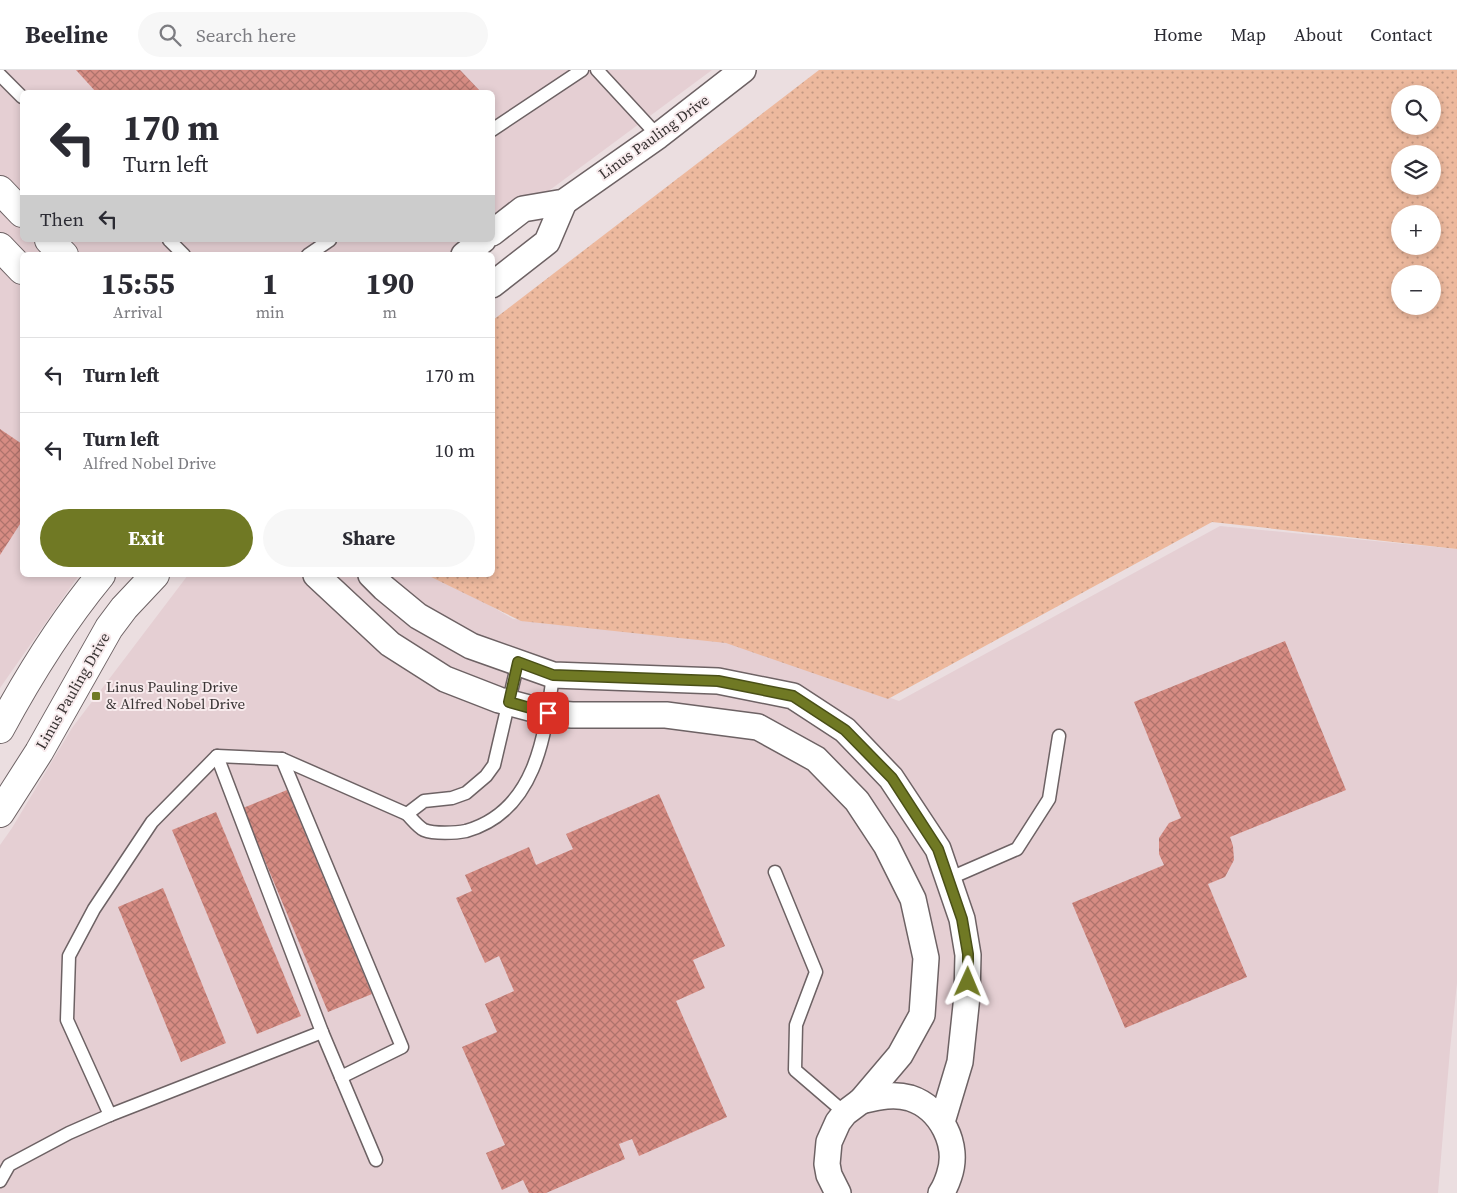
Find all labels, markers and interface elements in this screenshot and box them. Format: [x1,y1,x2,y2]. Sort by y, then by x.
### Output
search box [138,12,488,57]
text: Beeline [25,18,108,51]
icon: search [156,21,184,49]
text: Search here [196,22,296,48]
text: Home [1154,22,1203,47]
text: Map [1231,22,1266,47]
text: About [1294,22,1342,47]
text: Contact [1370,22,1432,47]
map controls [1391,85,1441,315]
button: search [1391,85,1441,135]
street label: Linus Pauling Drive [594,89,713,184]
text: 170 m [123,104,219,152]
icon: left [40,110,105,175]
button: layers [1391,145,1441,195]
text: Turn left [123,149,208,179]
icon: left [94,205,122,233]
button: + [1391,205,1441,255]
text: Then [40,206,84,232]
text: 15:55 [101,263,175,304]
text: 1 [262,263,278,304]
text: 190 [365,263,414,304]
button: − [1391,265,1441,315]
text: Arrival [113,301,163,323]
text: min [256,301,285,323]
text: m [383,301,397,323]
icon: left [40,361,68,389]
text: Turn left [83,362,159,388]
text: 170 m [425,362,475,388]
text: Turn left [83,426,159,452]
icon: left [40,436,68,464]
text: 10 m [434,437,475,463]
text: Alfred Nobel Drive [83,452,216,474]
button: Exit [40,509,253,567]
button: Share [263,509,475,567]
street label: Linus Pauling Drive [31,628,115,753]
place label: Linus Pauling Drive & Alfred Nobel Drive [106,676,245,714]
marker: Linus Pauling Drive & Alfred Nobel Drive [90,690,102,702]
pin [527,692,569,734]
icon: arrive [534,699,562,727]
position arrow [941,955,993,1007]

